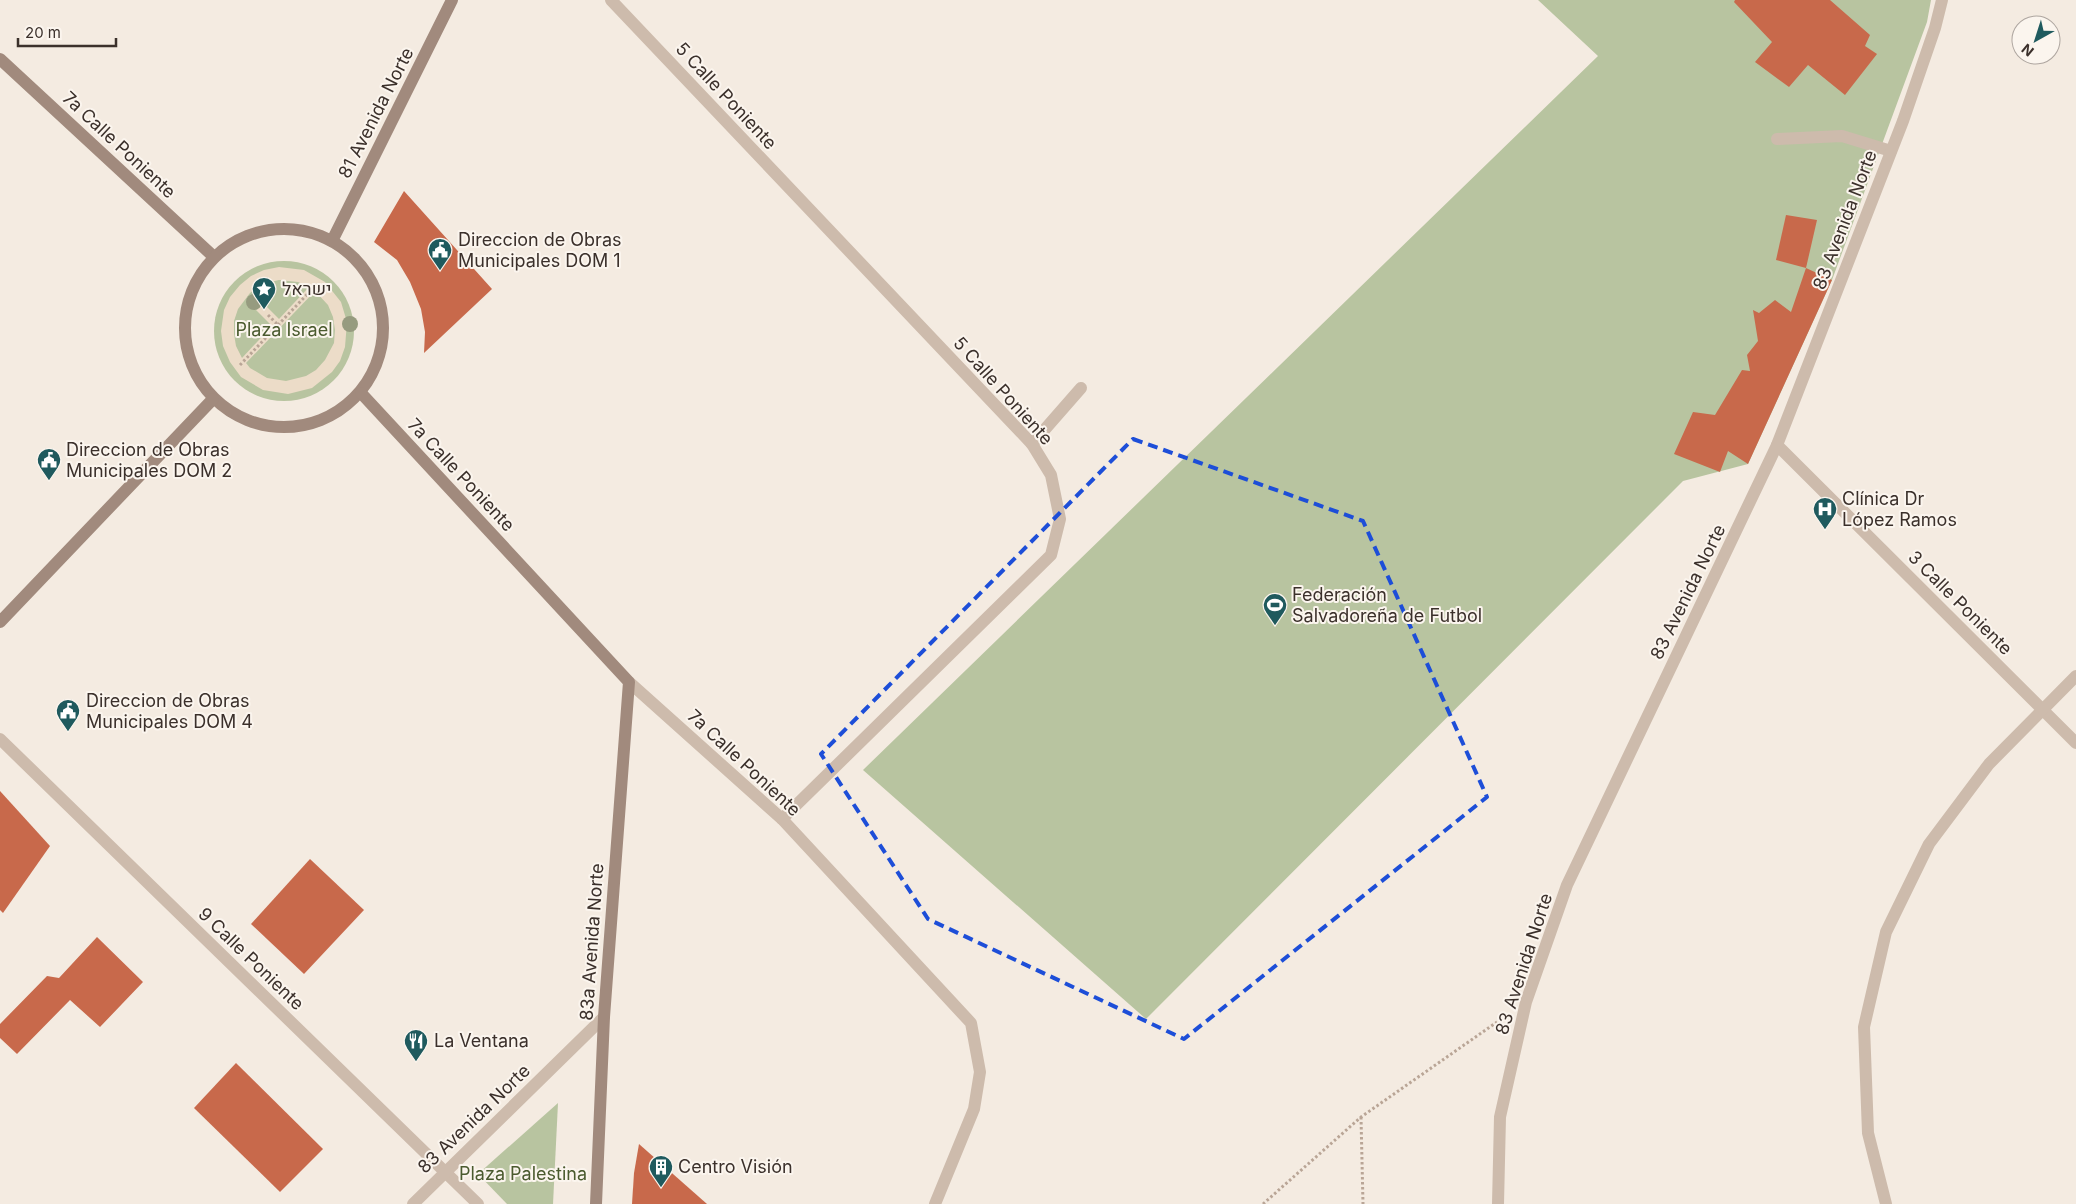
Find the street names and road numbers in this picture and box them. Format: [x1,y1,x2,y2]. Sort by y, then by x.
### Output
street label: 5 Calle Poniente [672,38,781,153]
street label: 81 Avenida Norte [334,44,418,182]
street label: 7a Calle Poniente [59,87,180,202]
street label: 83 Avenida Norte [1808,147,1881,292]
street label: 5 Calle Poniente [949,332,1057,449]
street label: 7a Calle Poniente [404,414,519,535]
street label: 83 Avenida Norte [1646,521,1729,663]
street label: 3 Calle Poniente [1904,546,2017,659]
street label: 7a Calle Poniente [684,705,805,820]
street label: 83a Avenida Norte [576,863,607,1021]
street label: 83 Avenida Norte [1491,890,1556,1037]
street label: 9 Calle Poniente [194,903,308,1014]
street label: 83 Avenida Norte [413,1060,534,1177]

